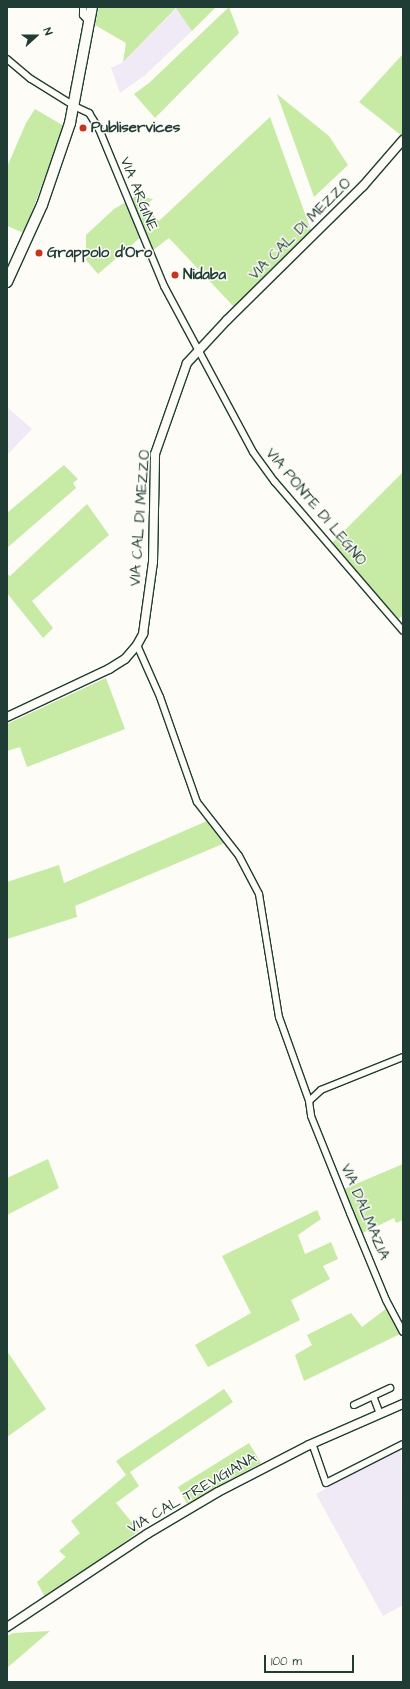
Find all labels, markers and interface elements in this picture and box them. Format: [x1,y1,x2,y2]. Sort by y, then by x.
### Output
north arrow [16,16,56,56]
text: N [39,26,56,37]
place label: Publiservices [91,119,180,137]
marker: Publiservices [78,123,88,133]
street label: VIA ARGINE [116,154,162,234]
street label: VIA CAL DI MEZZO [245,174,355,284]
place label: Grappolo d'Oro [47,244,152,262]
marker: Grappolo d'Oro [34,248,44,258]
place label: Nidaba [183,266,226,284]
marker: Nidaba [170,270,180,280]
street label: VIA PONTE DI LEGNO [262,445,370,569]
street label: VIA CAL DI MEZZO [126,449,154,587]
street label: VIA DALMAZIA [337,1161,393,1263]
street label: VIA CAL TREVIGIANA [124,1449,260,1537]
scale bar [266,1647,356,1673]
text: 100 m [271,1653,302,1670]

